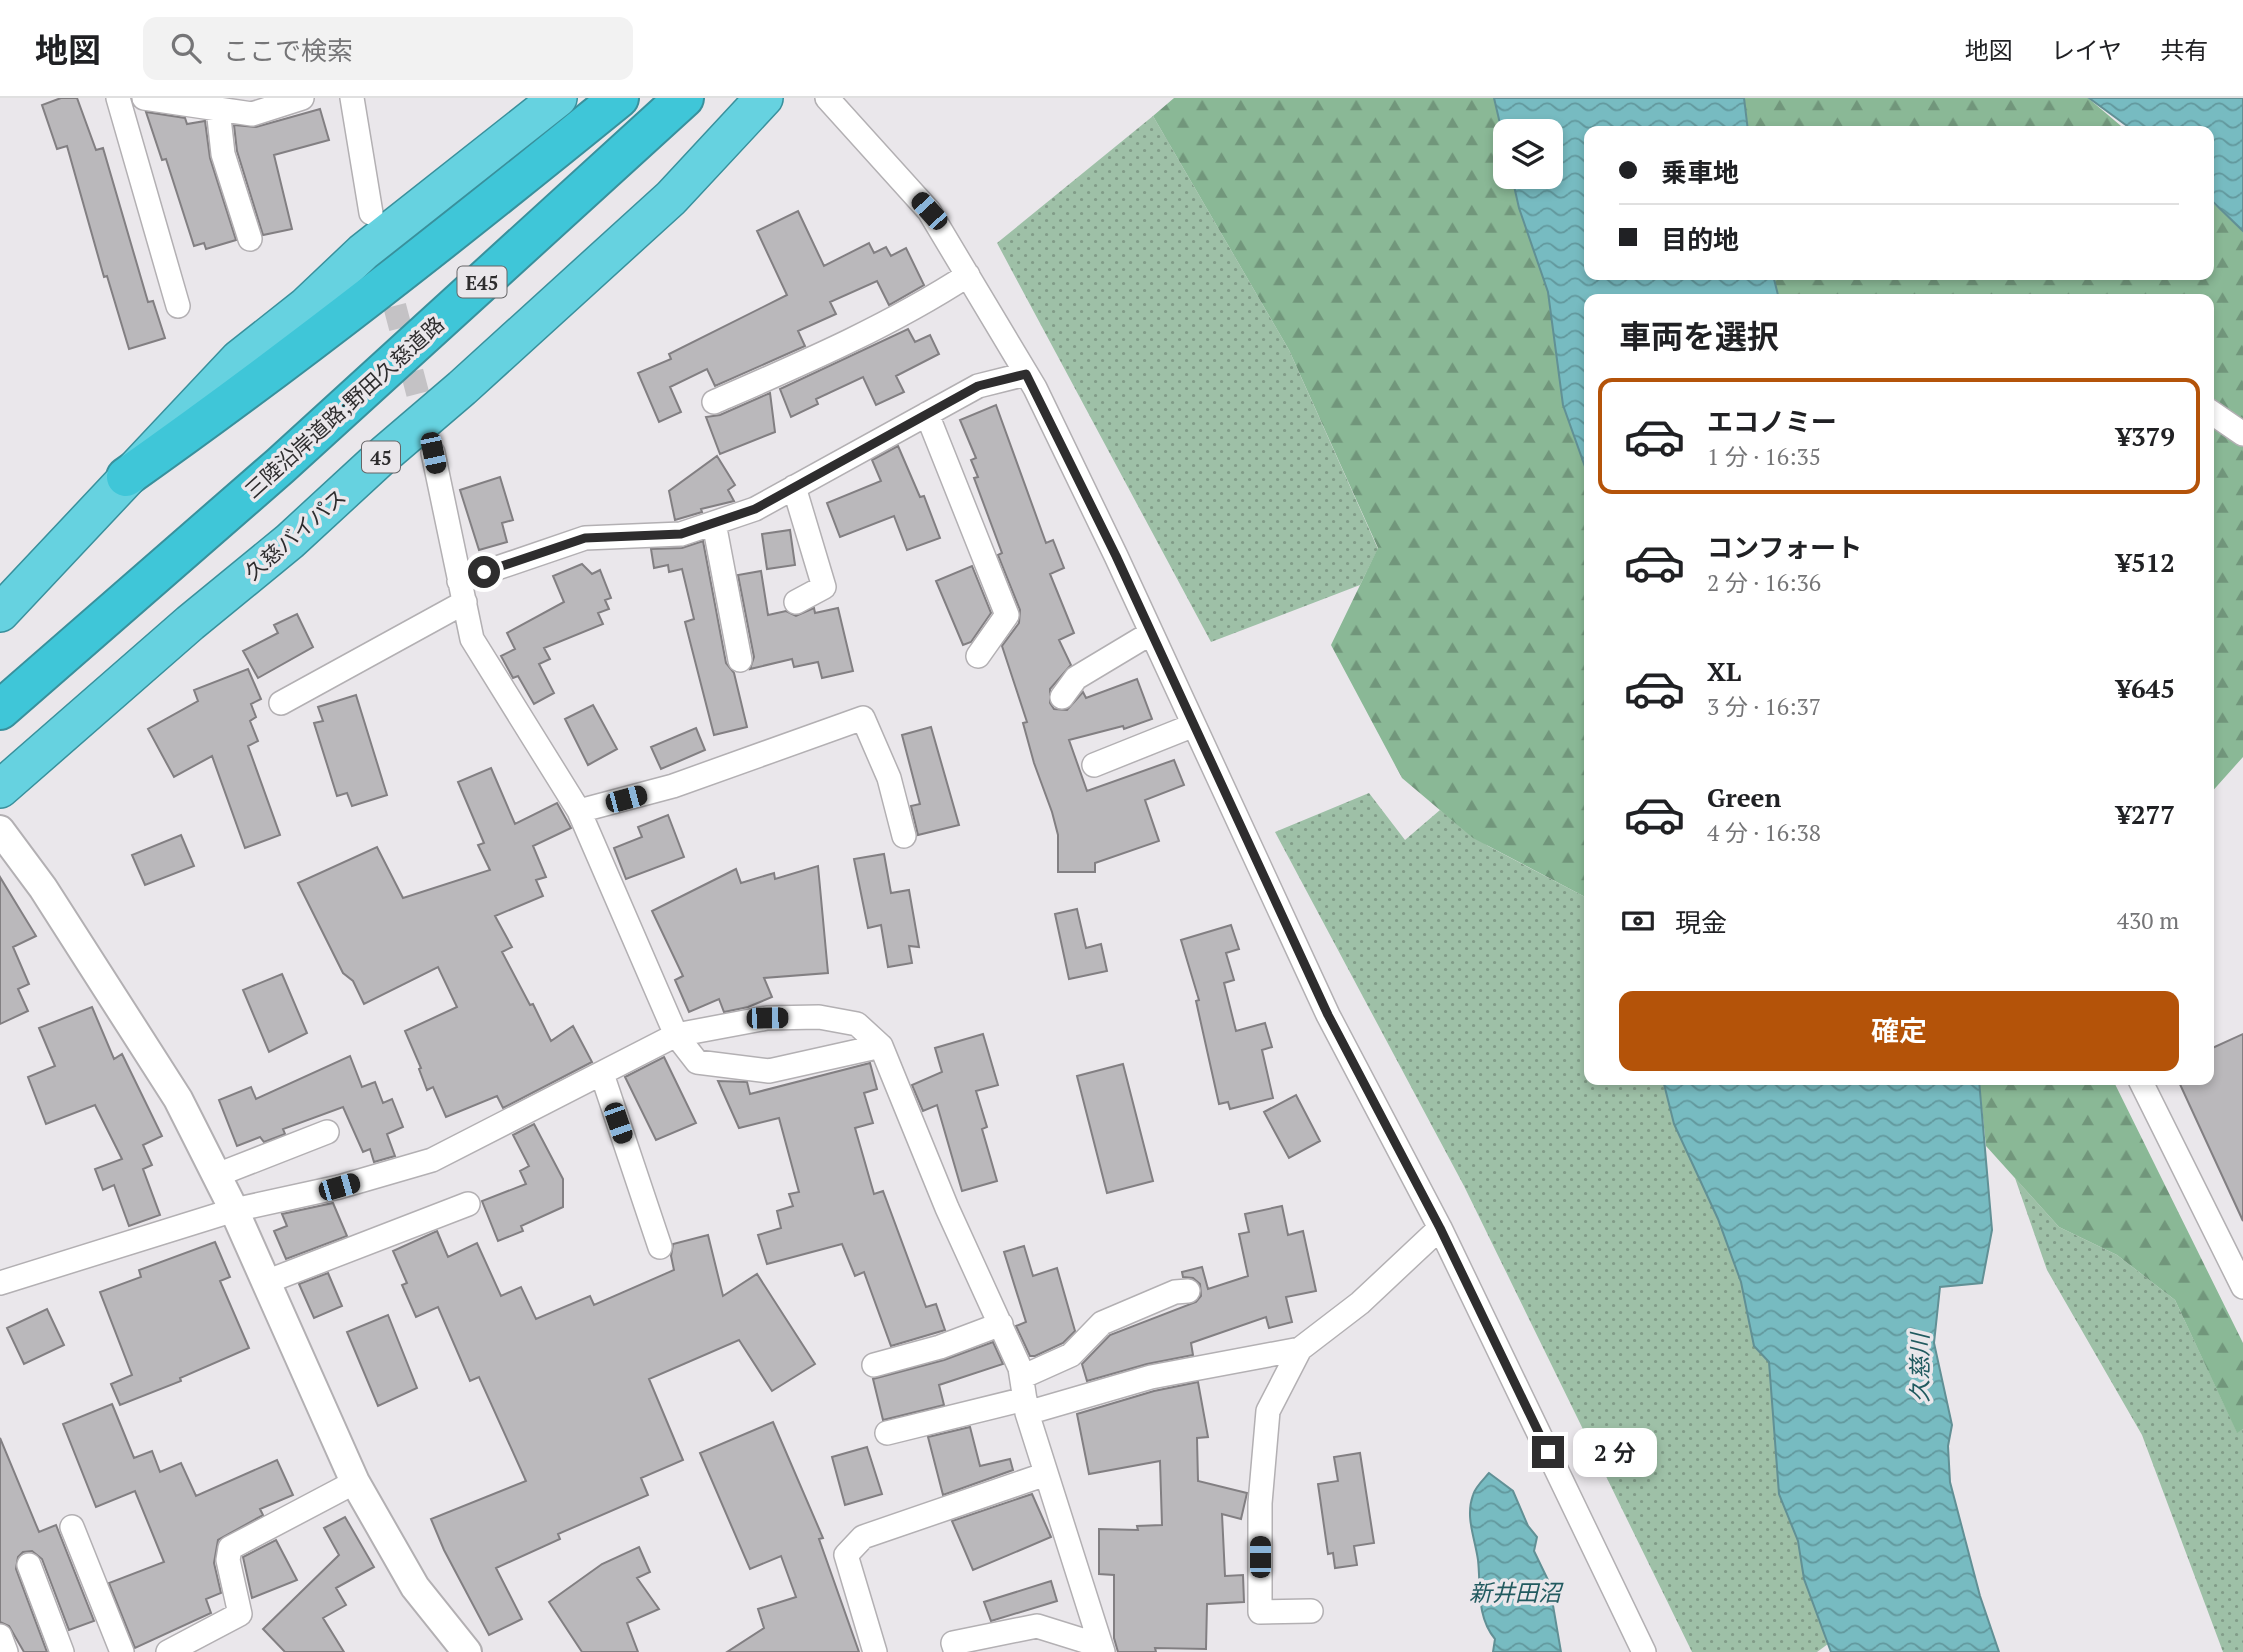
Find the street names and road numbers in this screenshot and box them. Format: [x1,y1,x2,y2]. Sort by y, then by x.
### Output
road number: E45 [458,266,506,298]
street label: 三陸沿岸道路;野田久慈道路 [238,310,450,504]
road number: 45 [362,442,400,472]
street label: 久慈バイパス [238,482,352,586]

